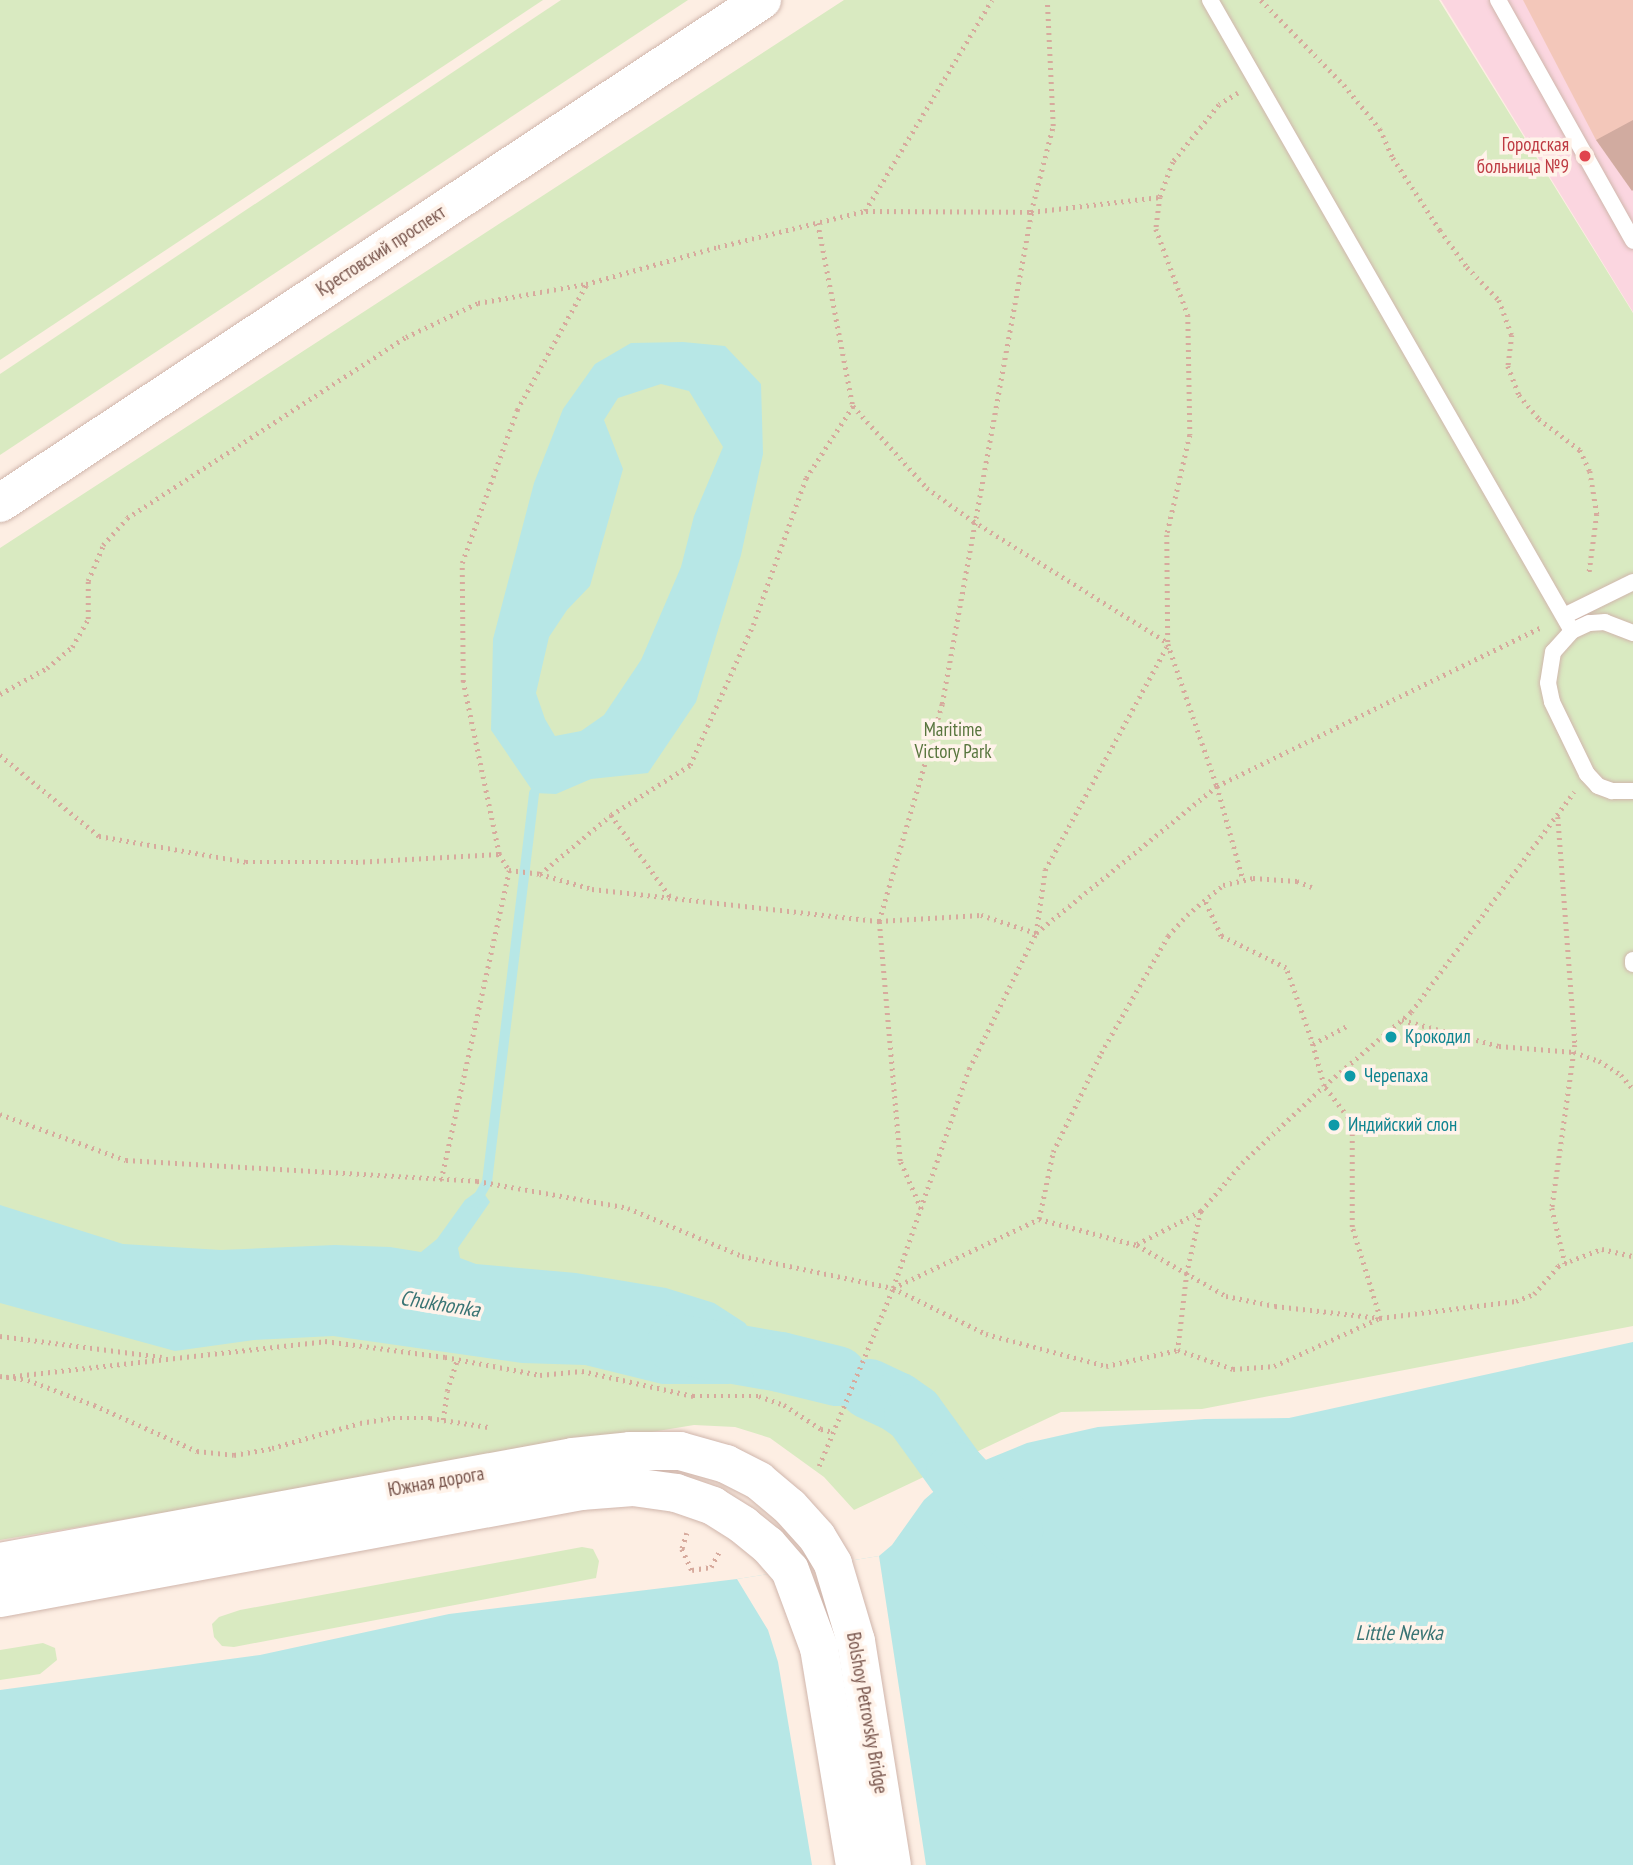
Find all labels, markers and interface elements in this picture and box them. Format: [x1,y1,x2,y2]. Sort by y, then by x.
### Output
place label: Городская больница №9 [1477,134,1569,178]
marker: Городская больница №9 [1575,146,1595,166]
street label: Крестовский проспект [312,201,450,301]
park label: Maritime Victory Park [914,719,992,763]
place label: Крокодил [1405,1026,1471,1048]
marker: Крокодил [1383,1029,1399,1045]
place label: Черепаха [1364,1065,1428,1087]
marker: Черепаха [1342,1068,1358,1084]
place label: Индийский слон [1348,1114,1457,1136]
marker: Индийский слон [1326,1117,1342,1133]
water label: Chukhonka [398,1285,482,1323]
street label: Южная дорога [386,1462,486,1502]
water label: Little Nevka [1355,1620,1443,1646]
street label: Bolshoy Petrovsky Bridge [841,1630,893,1796]

